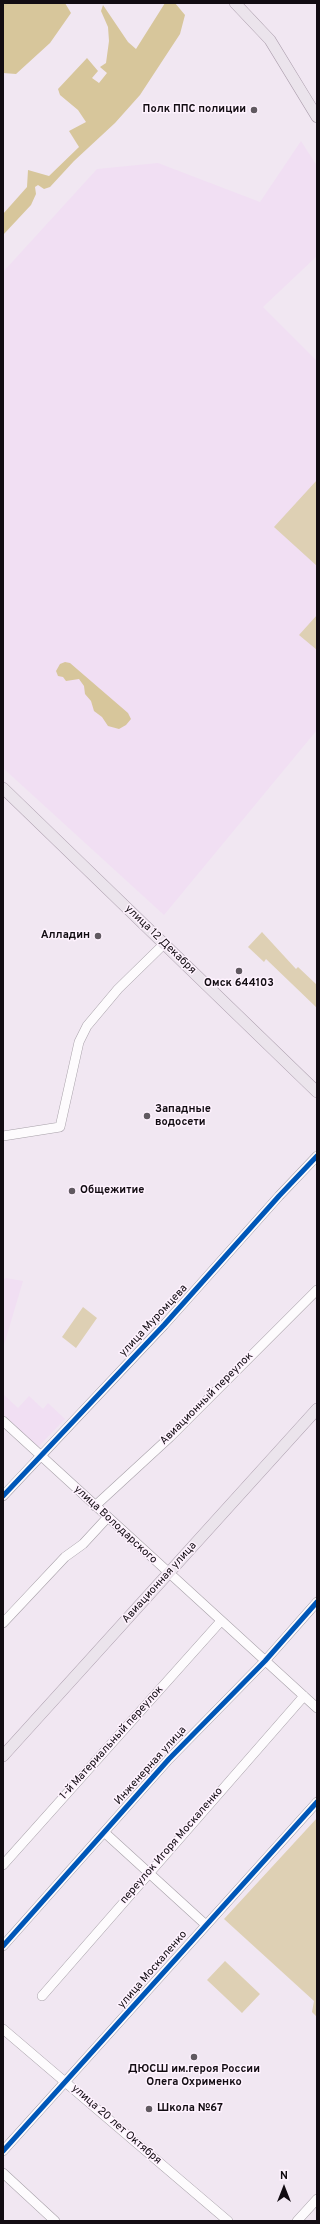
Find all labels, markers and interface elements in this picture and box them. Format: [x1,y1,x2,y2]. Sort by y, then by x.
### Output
place label: Полк ППС полиции [143,103,246,117]
marker: Полк ППС полиции [249,105,259,115]
street label: улица 12 Декабря [122,903,198,977]
place label: Алладин [41,929,90,943]
marker: Алладин [93,931,103,941]
marker: Омск 644103 [234,966,244,976]
place label: Омск 644103 [204,977,274,991]
place label: Западные водосети [155,1103,211,1129]
marker: Западные водосети [142,1111,152,1121]
place label: Общежитие [80,1184,144,1198]
marker: Общежитие [67,1186,77,1196]
street label: улица Муромцева [117,1282,191,1360]
street label: Авиационный переулок [158,1350,256,1448]
street label: улица Володарского [71,1483,159,1567]
street label: Авиационная улица [120,1540,200,1626]
street label: 1-й Материальный переулок [57,1683,167,1803]
street label: Инженерная улица [112,1724,190,1808]
street label: переулок Игоря Москаленко [118,1785,226,1907]
street label: улица Москаленко [116,1928,190,2012]
marker: ДЮСШ им.героя России Олега Охрименко [189,2052,199,2062]
place label: ДЮСШ им.героя России Олега Охрименко [128,2063,260,2089]
street label: улица 20 лет Октября [68,2082,164,2168]
place label: Школа №67 [157,2102,223,2116]
marker: Школа №67 [144,2104,154,2114]
north arrow [264,2168,304,2208]
text: N [280,2169,288,2183]

